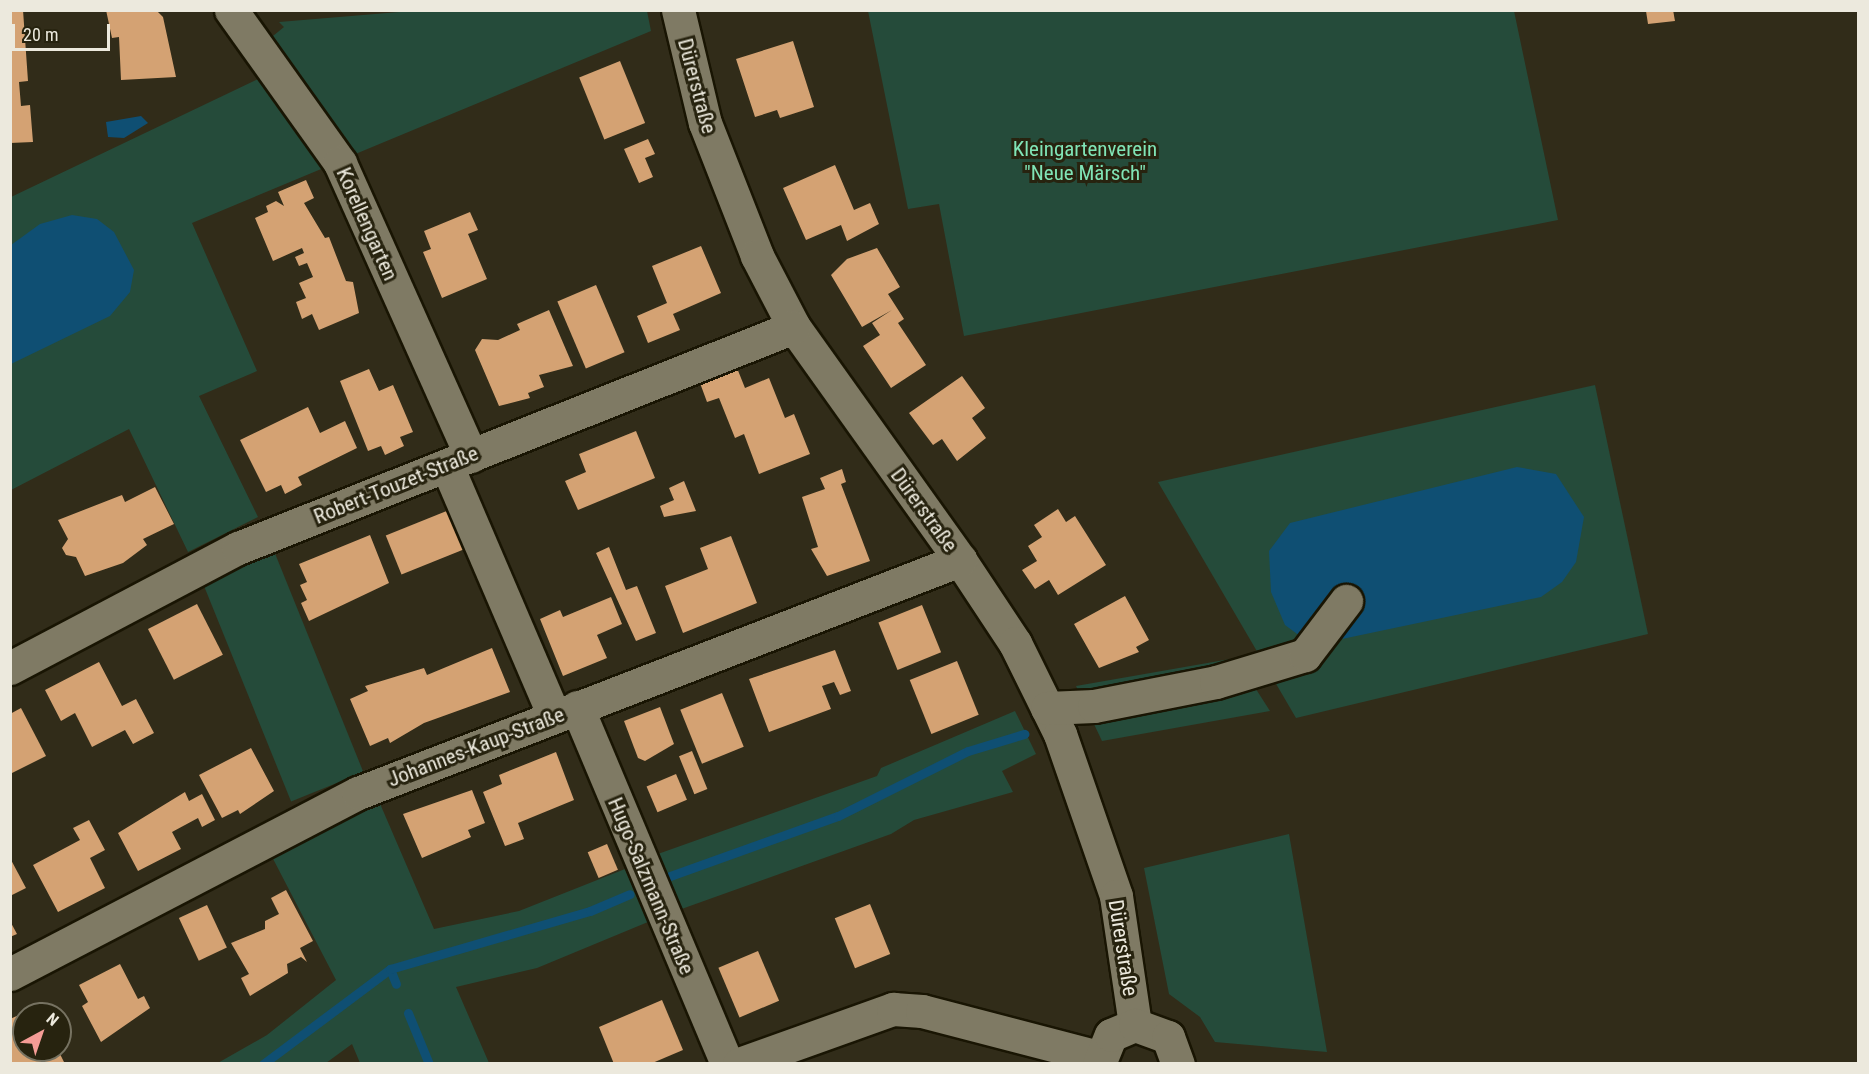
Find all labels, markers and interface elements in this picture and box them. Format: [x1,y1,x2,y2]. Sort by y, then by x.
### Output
scale bar [15,12,112,50]
text: 20 m [23,24,58,45]
street label: Dürerstraße [672,36,722,136]
park label: Kleingartenverein "Neue Märsch" [1013,136,1157,186]
street label: Korellengarten [331,164,403,284]
street label: Robert-Touzet-Straße [310,441,482,529]
street label: Dürerstraße [885,463,963,557]
street label: Johannes-Kaup-Straße [384,702,568,792]
street label: Hugo-Salzmann-Straße [602,794,700,978]
street label: Dürerstraße [1103,898,1143,998]
north arrow [12,1002,72,1062]
text: N [43,1009,62,1030]

